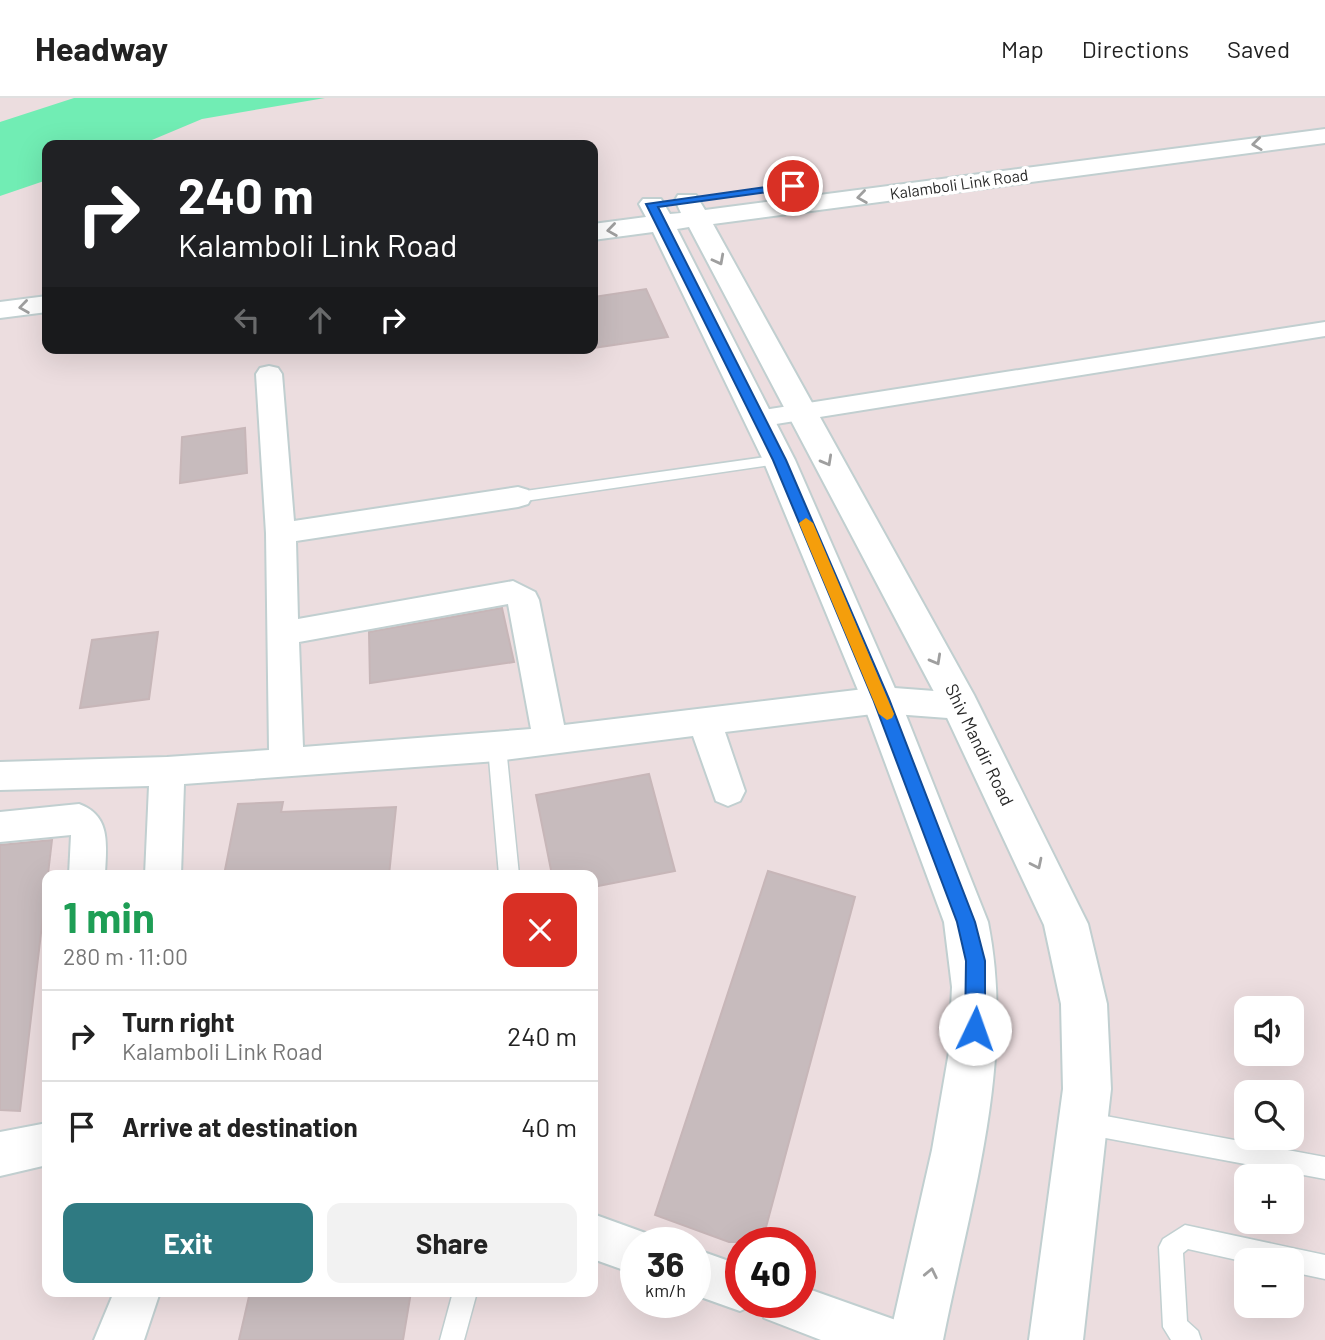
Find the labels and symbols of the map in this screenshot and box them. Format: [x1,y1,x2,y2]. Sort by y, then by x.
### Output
one-way arrow [1251,137,1263,152]
pin [763,156,823,216]
street label: Kalamboli Link Road [888,164,1029,203]
one-way arrow [856,189,868,204]
one-way arrow [606,222,618,237]
one-way arrow [711,253,725,265]
one-way arrow [18,300,29,315]
one-way arrow [818,453,832,466]
one-way arrow [928,653,941,666]
street label: Shiv Mandir Road [941,680,1019,809]
one-way arrow [1028,857,1042,869]
position arrow [938,992,1012,1066]
speed limit sign: 40 [725,1227,816,1318]
one-way arrow [922,1267,937,1279]

